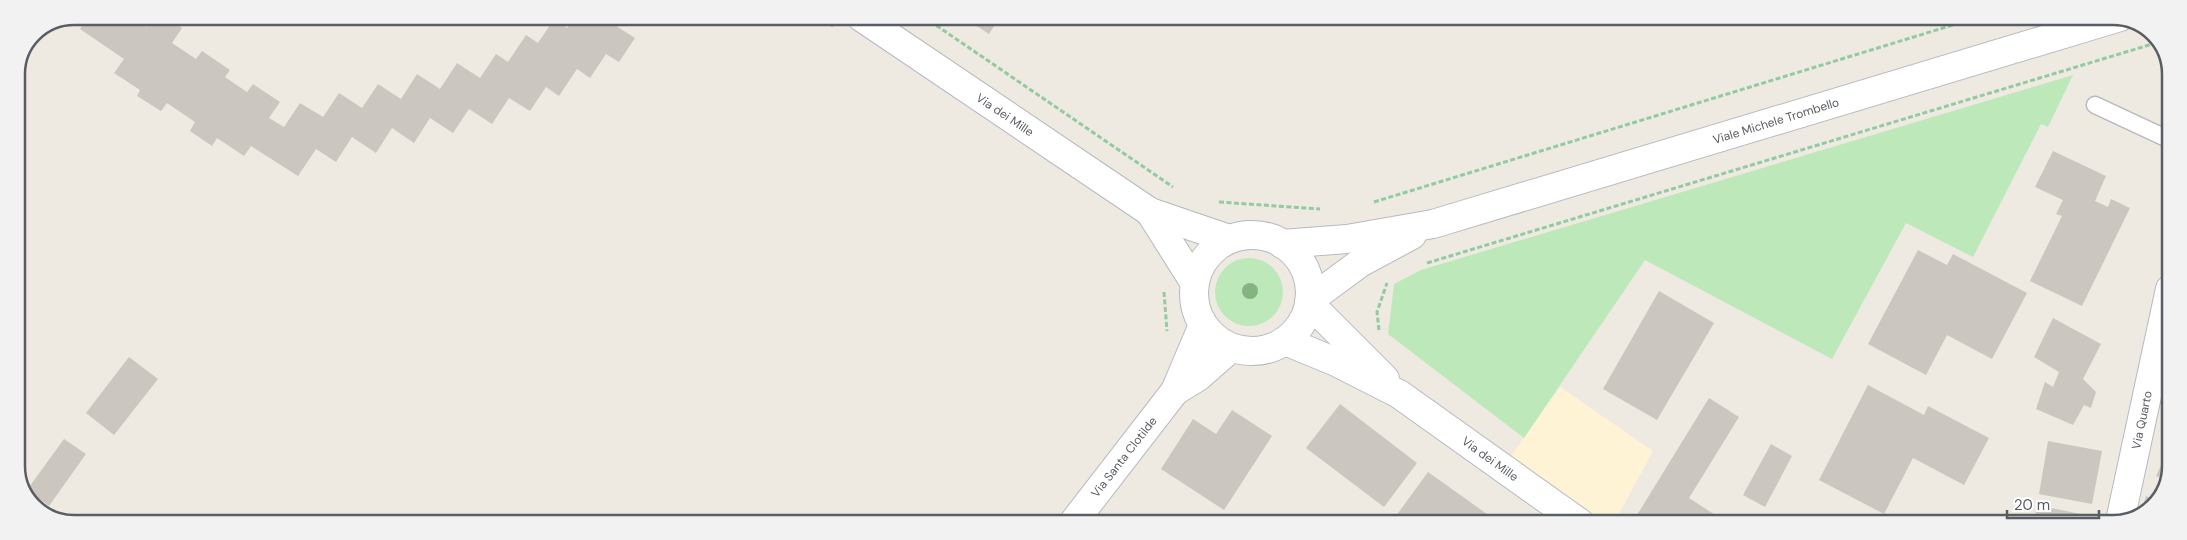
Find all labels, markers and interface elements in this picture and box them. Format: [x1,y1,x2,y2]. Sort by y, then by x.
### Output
street label: Via dei Mille [973,90,1037,140]
street label: Viale Michele Trombello [1711,94,1841,148]
street label: Via Quarto [2128,389,2156,451]
street label: Via Santa Clotilde [1087,413,1161,501]
street label: Via dei Mille [1459,433,1522,485]
scale bar [2007,488,2100,520]
text: 20 m [2014,495,2050,515]

